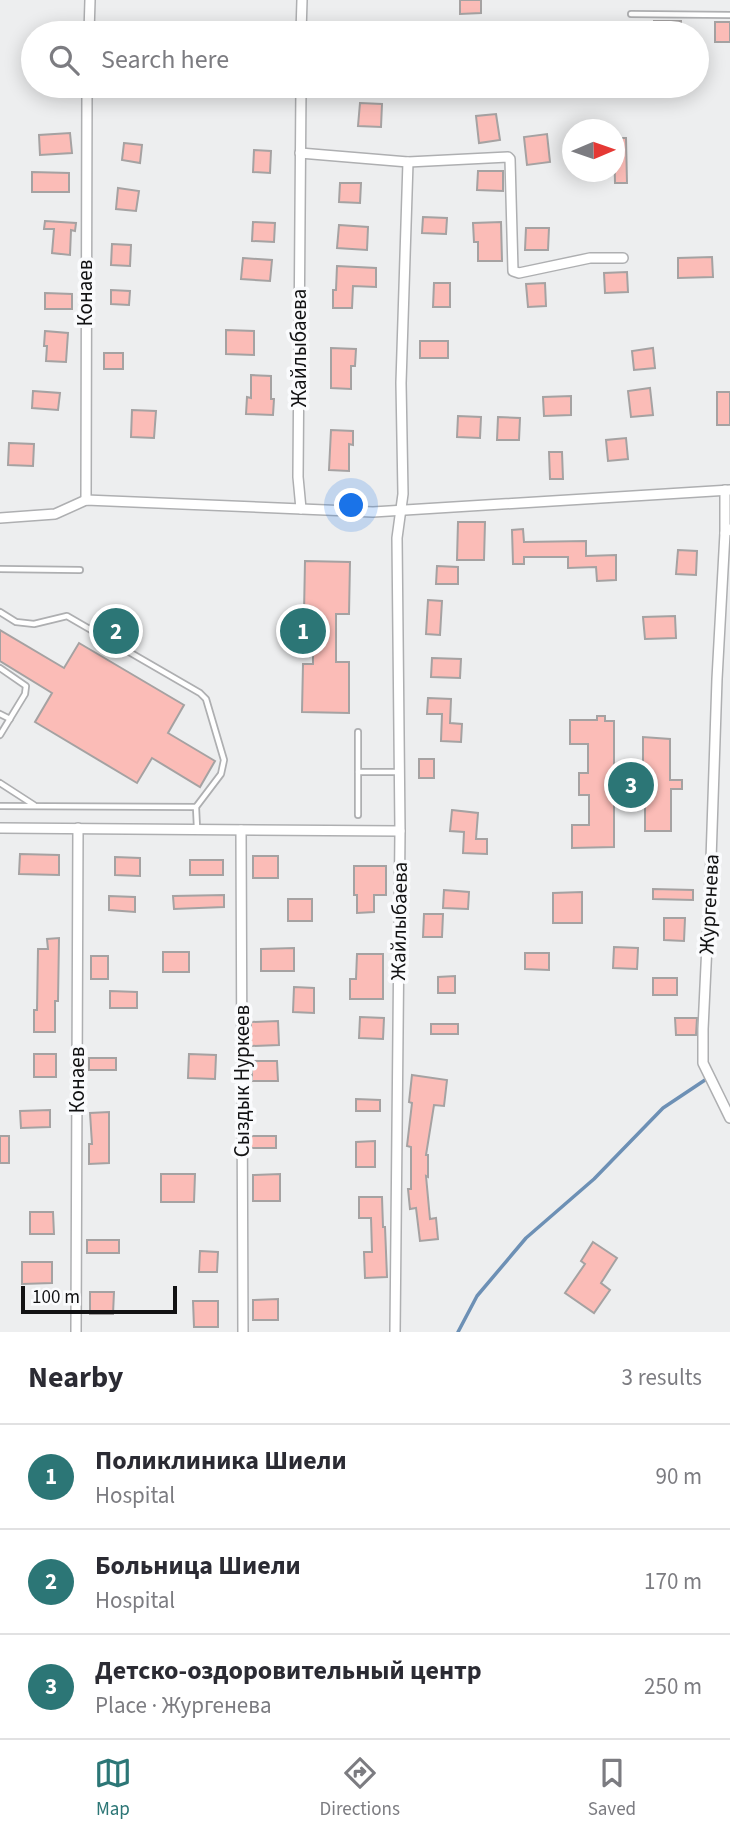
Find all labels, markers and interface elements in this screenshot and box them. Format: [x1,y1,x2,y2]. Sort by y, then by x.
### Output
search box [21,21,709,98]
icon: search [45,41,83,79]
text: Search here [101,41,229,78]
north arrow [562,119,625,182]
street label: Конаев [70,260,100,326]
street label: Жайлыбаева [284,289,314,407]
your location [334,488,368,522]
pin: 2 [93,605,139,657]
pin: 1 [280,605,326,657]
pin: 3 [608,759,654,811]
street label: Жургенева [691,853,727,955]
street label: Жайлыбаева [383,861,415,981]
street label: Сыздык Нуркеев [227,1005,257,1157]
street label: Конаев [62,1047,92,1113]
scale bar [21,1283,177,1315]
text: 100 m [32,1284,80,1311]
text: Nearby [28,1356,123,1399]
text: 3 results [622,1361,702,1394]
text: Поликлиника Шиели [95,1442,347,1479]
text: 1 [45,1460,57,1493]
text: 90 m [655,1460,702,1493]
text: Hospital [95,1479,175,1512]
text: Больница Шиели [95,1547,301,1584]
text: 2 [45,1565,57,1598]
text: 170 m [644,1565,702,1598]
text: Hospital [95,1584,175,1617]
text: Детско-оздоровительный центр [95,1652,482,1689]
text: 3 [45,1670,57,1703]
text: 250 m [644,1670,702,1703]
text: Place · Жургенева [95,1689,272,1722]
tab: Map [94,1754,132,1823]
tab: Directions [320,1754,400,1823]
tab: Saved [588,1754,636,1823]

